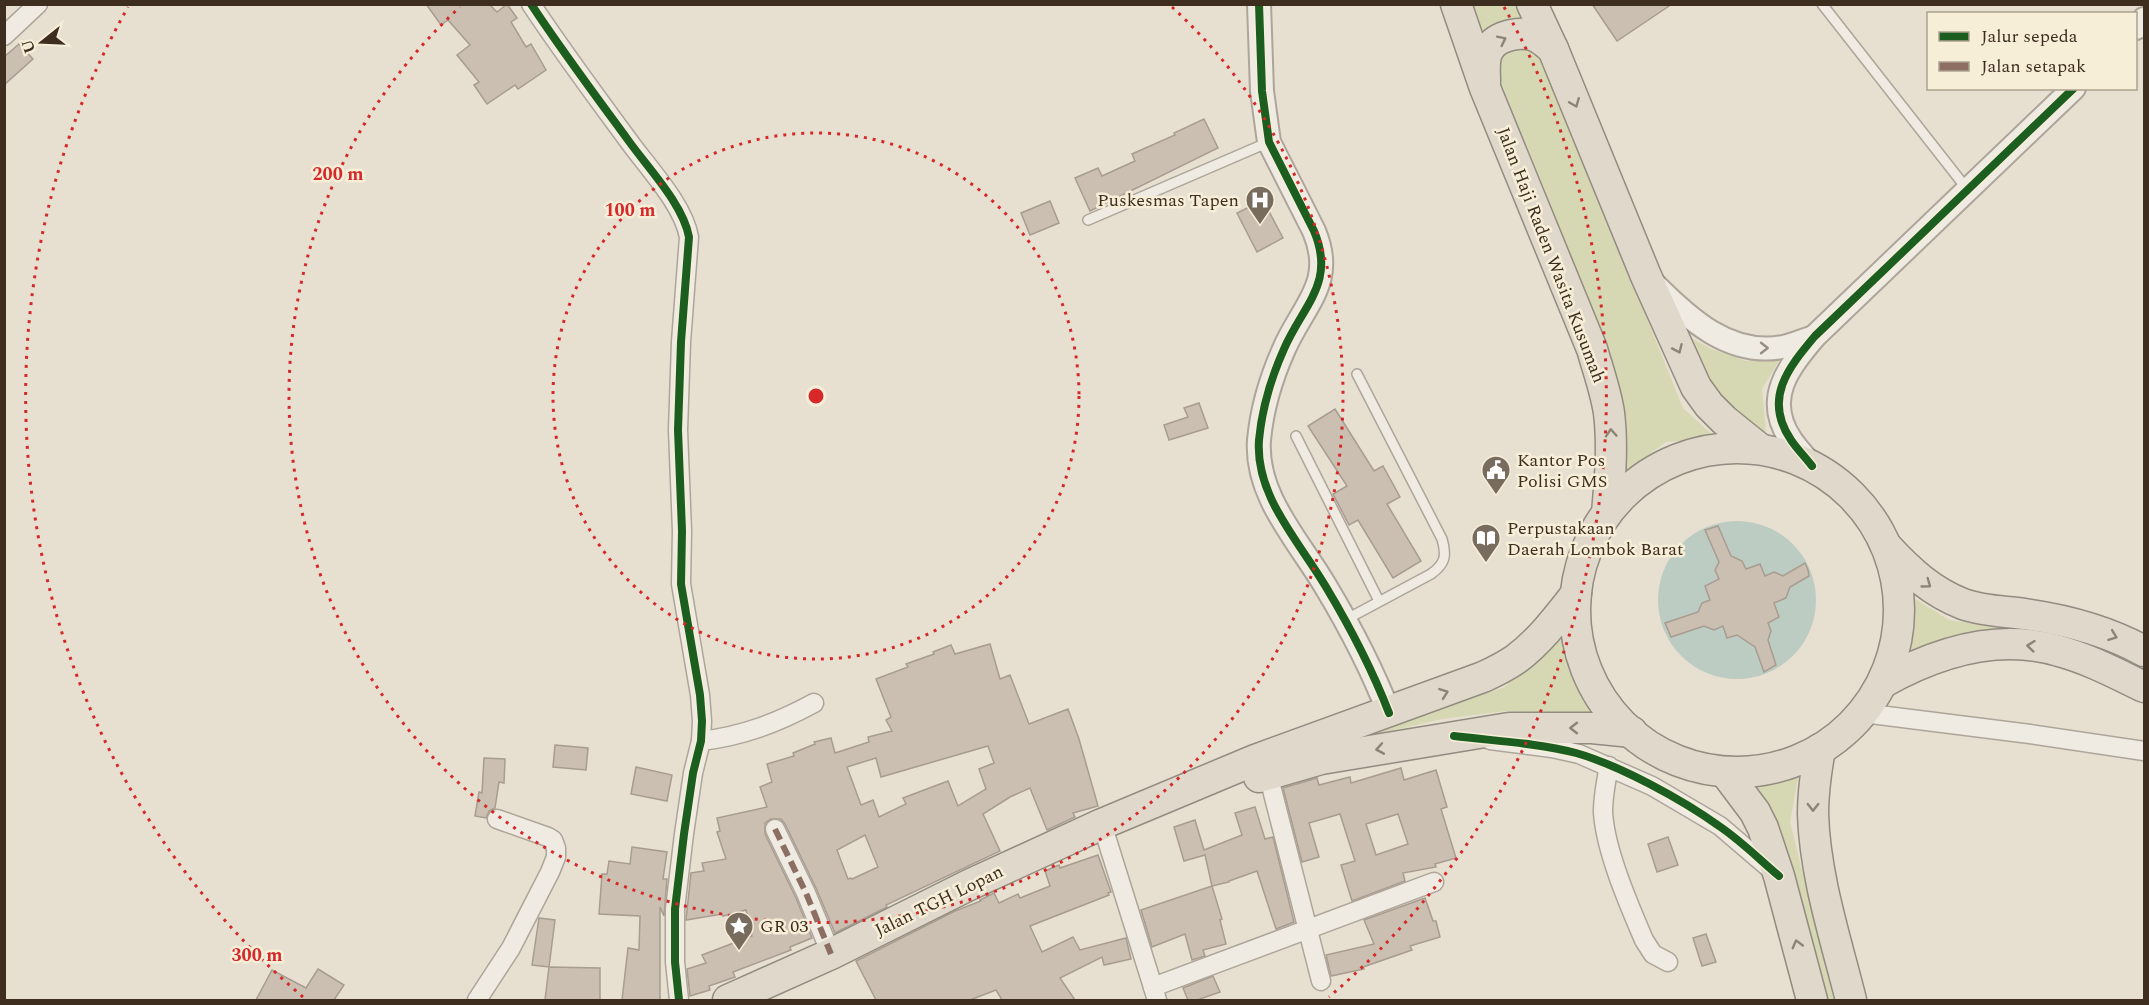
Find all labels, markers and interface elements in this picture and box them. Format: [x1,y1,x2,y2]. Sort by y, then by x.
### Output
north arrow [12,12,72,72]
legend [1927,12,2137,90]
text: Jalur sepeda [1981,23,2078,50]
one-way arrow [1496,35,1507,47]
text: U [15,36,42,56]
text: Jalan setapak [1981,53,2086,80]
one-way arrow [1568,97,1580,108]
street label: Jalan Haji Raden Wasita Kusumah [1490,123,1612,387]
text: 200 m [312,161,364,188]
hospital icon: Puskesmas Tapen [1244,184,1276,226]
place label: Puskesmas Tapen [1097,187,1239,214]
text: 100 m [604,197,656,224]
one-way arrow [1760,342,1769,354]
one-way arrow [1670,343,1682,354]
centre of rings [806,386,826,406]
one-way arrow [1604,429,1617,438]
place label: Kantor Pos Polisi GMS [1517,447,1607,495]
public building icon: Kantor Pos Polisi GMS [1480,454,1512,496]
place label: Perpustakaan Daerah Lombok Barat [1507,515,1683,563]
library icon: Perpustakaan Daerah Lombok Barat [1470,522,1502,564]
one-way arrow [1921,577,1932,588]
one-way arrow [2107,629,2118,642]
one-way arrow [2027,640,2036,653]
one-way arrow [1438,688,1448,701]
one-way arrow [1569,721,1578,734]
one-way arrow [1376,742,1386,755]
one-way arrow [1807,802,1820,811]
street label: Jalan TGH Lopan [870,858,1008,944]
place icon: GR 03 [723,910,755,952]
place label: GR 03 [760,913,808,940]
one-way arrow [1792,939,1804,950]
text: 300 m [231,942,283,969]

